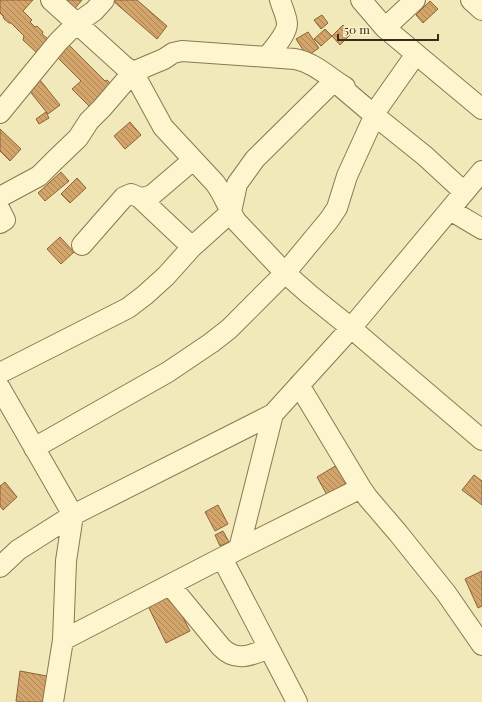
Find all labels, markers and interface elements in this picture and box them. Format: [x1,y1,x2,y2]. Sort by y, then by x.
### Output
scale bar [338,16,438,42]
text: 50 m [344,21,370,37]

